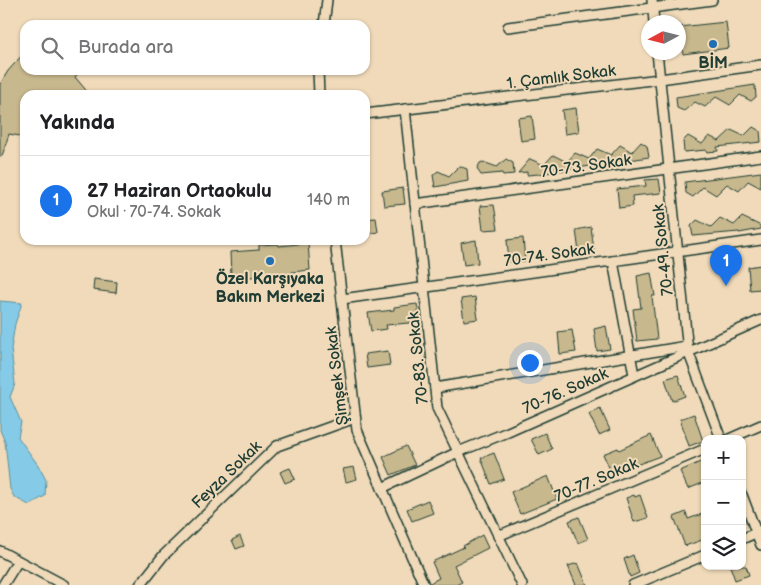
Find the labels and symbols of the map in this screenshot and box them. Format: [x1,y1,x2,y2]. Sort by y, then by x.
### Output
north arrow [641,15,686,60]
marker: BİM [707,38,719,50]
place label: BİM [698,52,728,73]
street label: 1. Çamlık Sokak [506,61,617,94]
street label: 70-73. Sokak [540,151,633,182]
street label: 70-49. Sokak [649,203,678,297]
street label: 70-74. Sokak [503,240,596,271]
pin: 1 [710,245,742,286]
marker: Özel Karşıyaka Bakım Merkezi [264,255,276,267]
place label: Özel Karşıyaka Bakım Merkezi [215,268,325,307]
street label: 70-83. Sokak [404,311,433,405]
street label: Şimşek Sokak [322,325,353,426]
your location [517,350,543,376]
street label: 70-76. Sokak [520,364,611,419]
street label: Feyza Sokak [188,437,266,513]
street label: 70-77. Sokak [552,454,641,507]

